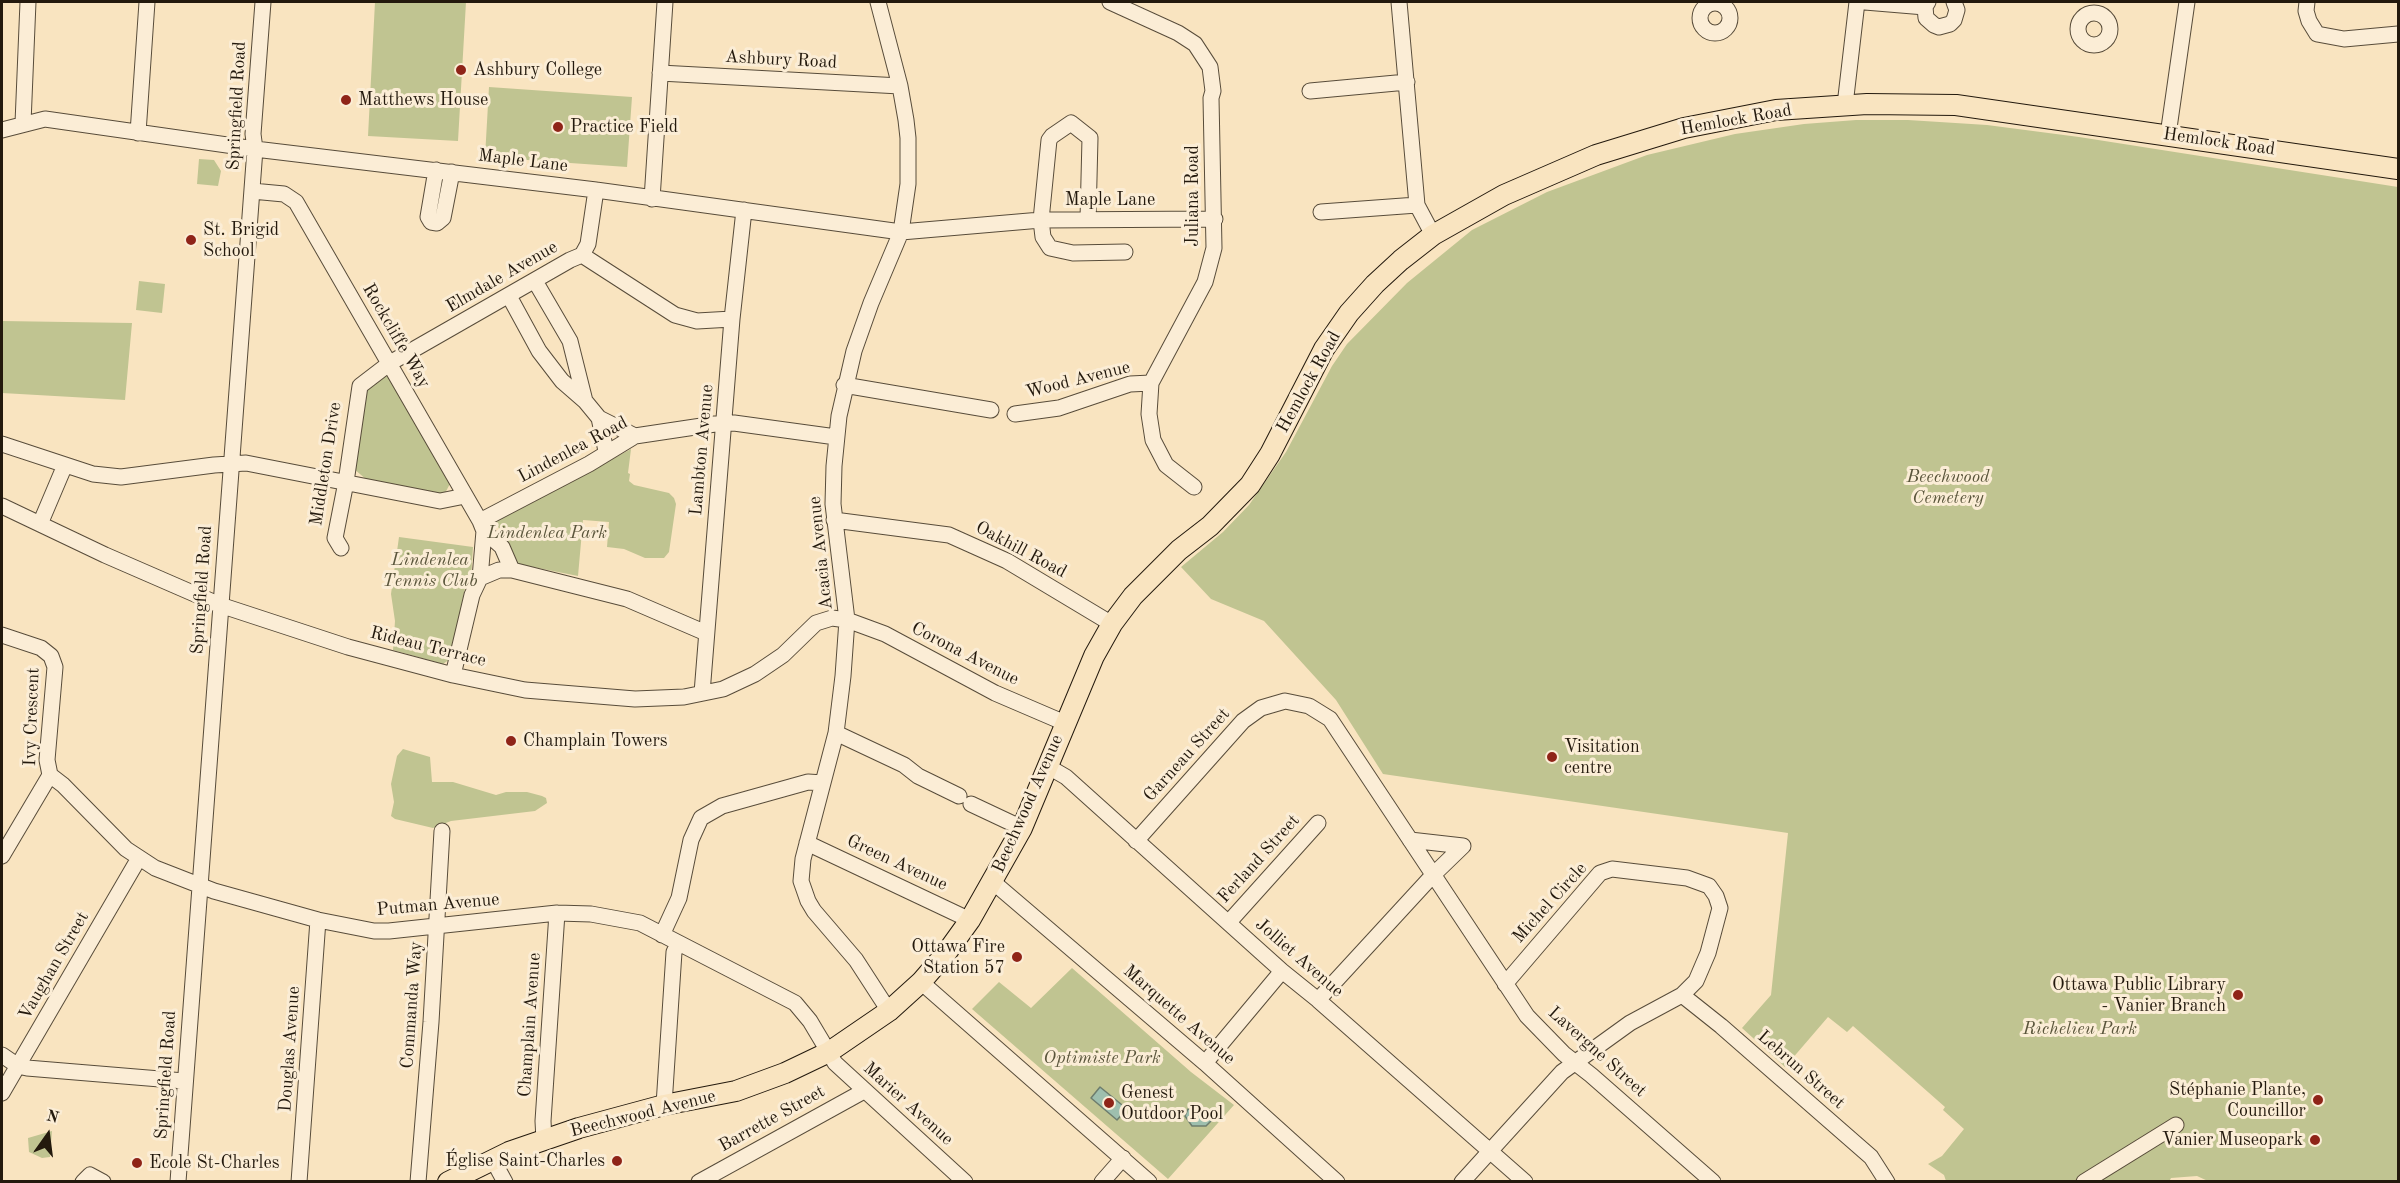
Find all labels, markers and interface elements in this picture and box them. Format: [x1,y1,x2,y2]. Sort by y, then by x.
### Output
street label: Springfield Road [223,41,251,171]
street label: Ashbury Road [724,46,838,74]
place label: Ashbury College [473,59,602,81]
marker: Ashbury College [454,63,468,77]
place label: Matthews House [358,89,488,111]
marker: Matthews House [339,93,353,107]
street label: Hemlock Road [1679,100,1793,140]
place label: Practice Field [570,116,678,138]
marker: Practice Field [551,120,565,134]
street label: Hemlock Road [2162,123,2276,161]
street label: Maple Lane [477,145,569,177]
street label: Juliana Road [1182,145,1204,247]
street label: Maple Lane [1065,189,1155,211]
place label: St. Brigid School [203,219,279,262]
marker: St. Brigid School [184,233,198,247]
street label: Elmdale Avenue [442,236,562,318]
street label: Rockcliffe Way [357,280,435,392]
street label: Hemlock Road [1272,327,1346,437]
street label: Wood Avenue [1023,357,1133,403]
street label: Lambton Avenue [686,384,718,516]
street label: Middleton Drive [306,401,346,527]
street label: Lindenlea Road [514,412,632,488]
park label: Beechwood Cemetery [1906,466,1990,508]
street label: Acacia Avenue [804,495,838,611]
street label: Oakhill Road [972,517,1070,583]
park label: Lindenlea Park [487,522,607,544]
street label: Springfield Road [187,525,217,655]
park label: Lindenlea Tennis Club [382,549,478,592]
street label: Corona Avenue [907,618,1023,690]
street label: Rideau Terrace [368,622,488,672]
street label: Ivy Crescent [19,667,45,767]
street label: Garneau Street [1139,704,1235,806]
place label: Champlain Towers [523,730,668,752]
street label: Beechwood Avenue [988,731,1068,877]
marker: Champlain Towers [504,734,518,748]
place label: Visitation centre [1564,736,1640,778]
marker: Visitation centre [1545,750,1559,764]
street label: Ferland Street [1213,810,1305,908]
street label: Green Avenue [843,830,951,896]
street label: Michel Circle [1508,858,1592,948]
street label: Putman Avenue [376,889,500,921]
street label: Vaughan Street [14,908,94,1024]
street label: Jolliet Avenue [1250,914,1348,1002]
place label: Ottawa Fire Station 57 [911,936,1005,978]
street label: Commanda Way [397,941,427,1069]
marker: Ottawa Fire Station 57 [1010,950,1024,964]
street label: Champlain Avenue [514,952,546,1098]
street label: Marquette Avenue [1119,960,1239,1070]
place label: Ottawa Public Library - Vanier Branch [2052,974,2226,1016]
street label: Douglas Avenue [275,985,305,1113]
marker: Ottawa Public Library - Vanier Branch [2231,988,2245,1002]
street label: Lavergne Street [1543,1002,1651,1102]
street label: Springfield Road [151,1010,181,1140]
park label: Richelieu Park [2023,1018,2137,1040]
street label: Lebrun Street [1753,1026,1849,1114]
park label: Optimiste Park [1043,1047,1161,1069]
street label: Marier Avenue [858,1058,958,1150]
place label: Stéphanie Plante, Councillor [2169,1079,2306,1122]
street label: Barrette Street [715,1081,829,1157]
place label: Genest Outdoor Pool [1121,1082,1223,1124]
street label: Beechwood Avenue [568,1085,718,1143]
marker: Stéphanie Plante, Councillor [2311,1093,2325,1107]
marker: Genest Outdoor Pool [1102,1096,1116,1110]
north arrow [18,1105,78,1165]
text: N [44,1108,60,1127]
place label: Vanier Museopark [2162,1129,2303,1151]
marker: Vanier Museopark [2308,1133,2322,1147]
place label: Église Saint-Charles [445,1150,605,1172]
place label: Ecole St-Charles [149,1152,280,1174]
marker: Église Saint-Charles [610,1154,624,1168]
marker: Ecole St-Charles [130,1156,144,1170]

